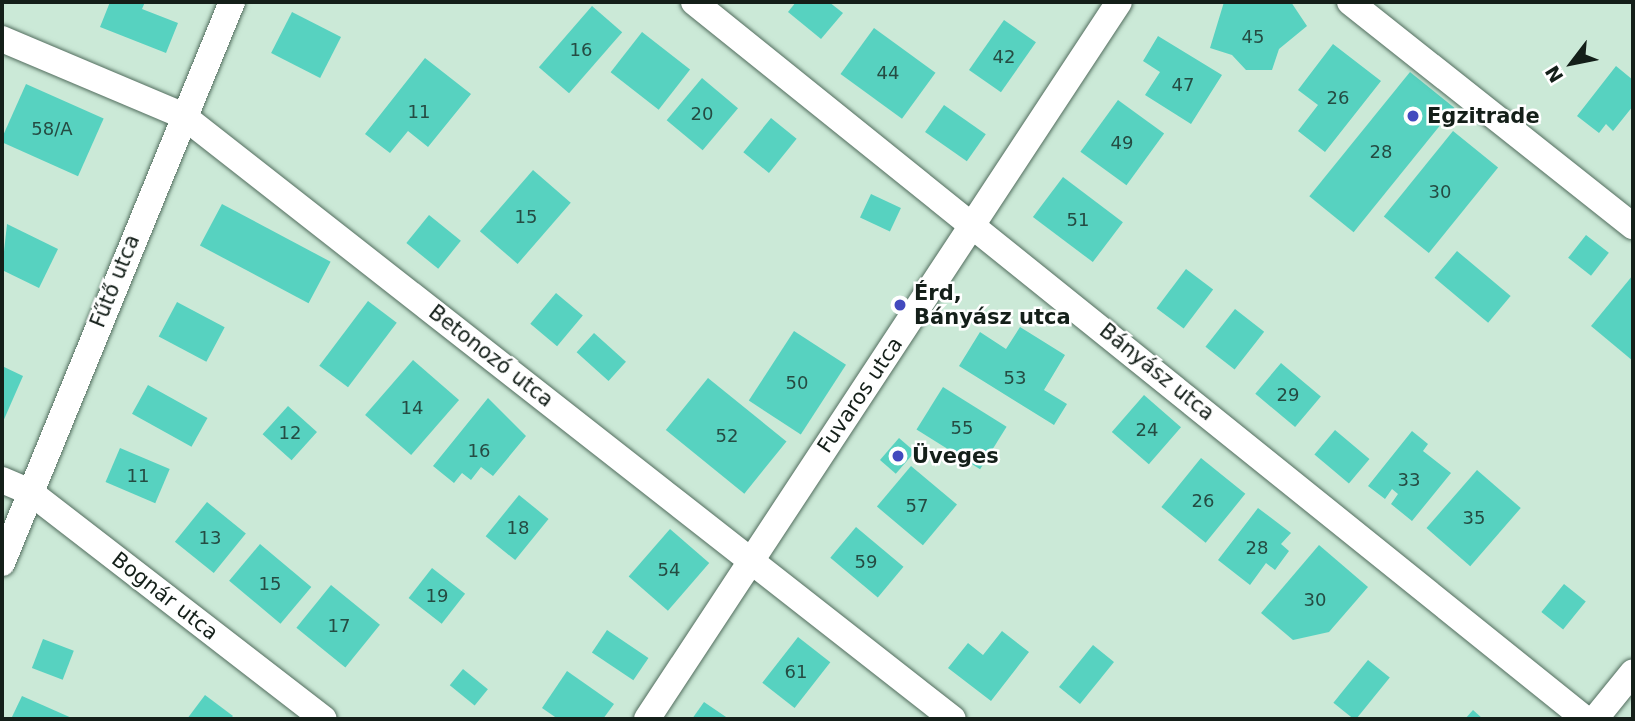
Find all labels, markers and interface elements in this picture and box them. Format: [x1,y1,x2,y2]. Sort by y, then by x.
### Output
house number: 45 [1242,26,1264,48]
north arrow [1537,28,1607,98]
house number: 16 [570,39,592,61]
house number: 42 [993,46,1015,68]
house number: 44 [877,62,899,84]
text: N [1541,62,1568,87]
house number: 47 [1172,74,1194,96]
house number: 26 [1327,87,1349,109]
house number: 11 [408,101,430,123]
house number: 20 [691,103,713,125]
place label: Egzitrade [1427,103,1540,129]
marker: Egzitrade [1405,108,1421,124]
house number: 58/A [31,118,73,140]
house number: 49 [1111,132,1133,154]
house number: 28 [1370,141,1392,163]
house number: 30 [1429,181,1451,203]
house number: 15 [515,206,537,228]
house number: 51 [1067,209,1089,231]
street label: Fűtő utca [85,231,145,331]
place label: Érd, Bányász utca [914,280,1071,330]
marker: Érd, Bányász utca [892,297,908,313]
street label: Betonozó utca [424,300,558,412]
street label: Bányász utca [1094,318,1220,426]
street label: Fuvaros utca [812,332,908,458]
house number: 53 [1004,367,1026,389]
house number: 50 [786,372,808,394]
house number: 29 [1277,384,1299,406]
house number: 14 [401,397,423,419]
house number: 55 [951,417,973,439]
house number: 24 [1136,419,1158,441]
house number: 12 [279,422,301,444]
house number: 52 [716,425,738,447]
house number: 16 [468,440,490,462]
place label: Üveges [912,443,999,469]
marker: Üveges [890,448,906,464]
house number: 11 [127,465,149,487]
house number: 33 [1398,469,1420,491]
house number: 26 [1192,490,1214,512]
house number: 57 [906,495,928,517]
house number: 35 [1463,507,1485,529]
house number: 18 [507,517,529,539]
house number: 13 [199,527,221,549]
house number: 28 [1246,537,1268,559]
street label: Bognár utca [107,547,223,645]
house number: 59 [855,551,877,573]
house number: 54 [658,559,680,581]
house number: 15 [259,573,281,595]
house number: 19 [426,585,448,607]
house number: 30 [1304,589,1326,611]
house number: 17 [328,615,350,637]
house number: 61 [785,661,807,683]

